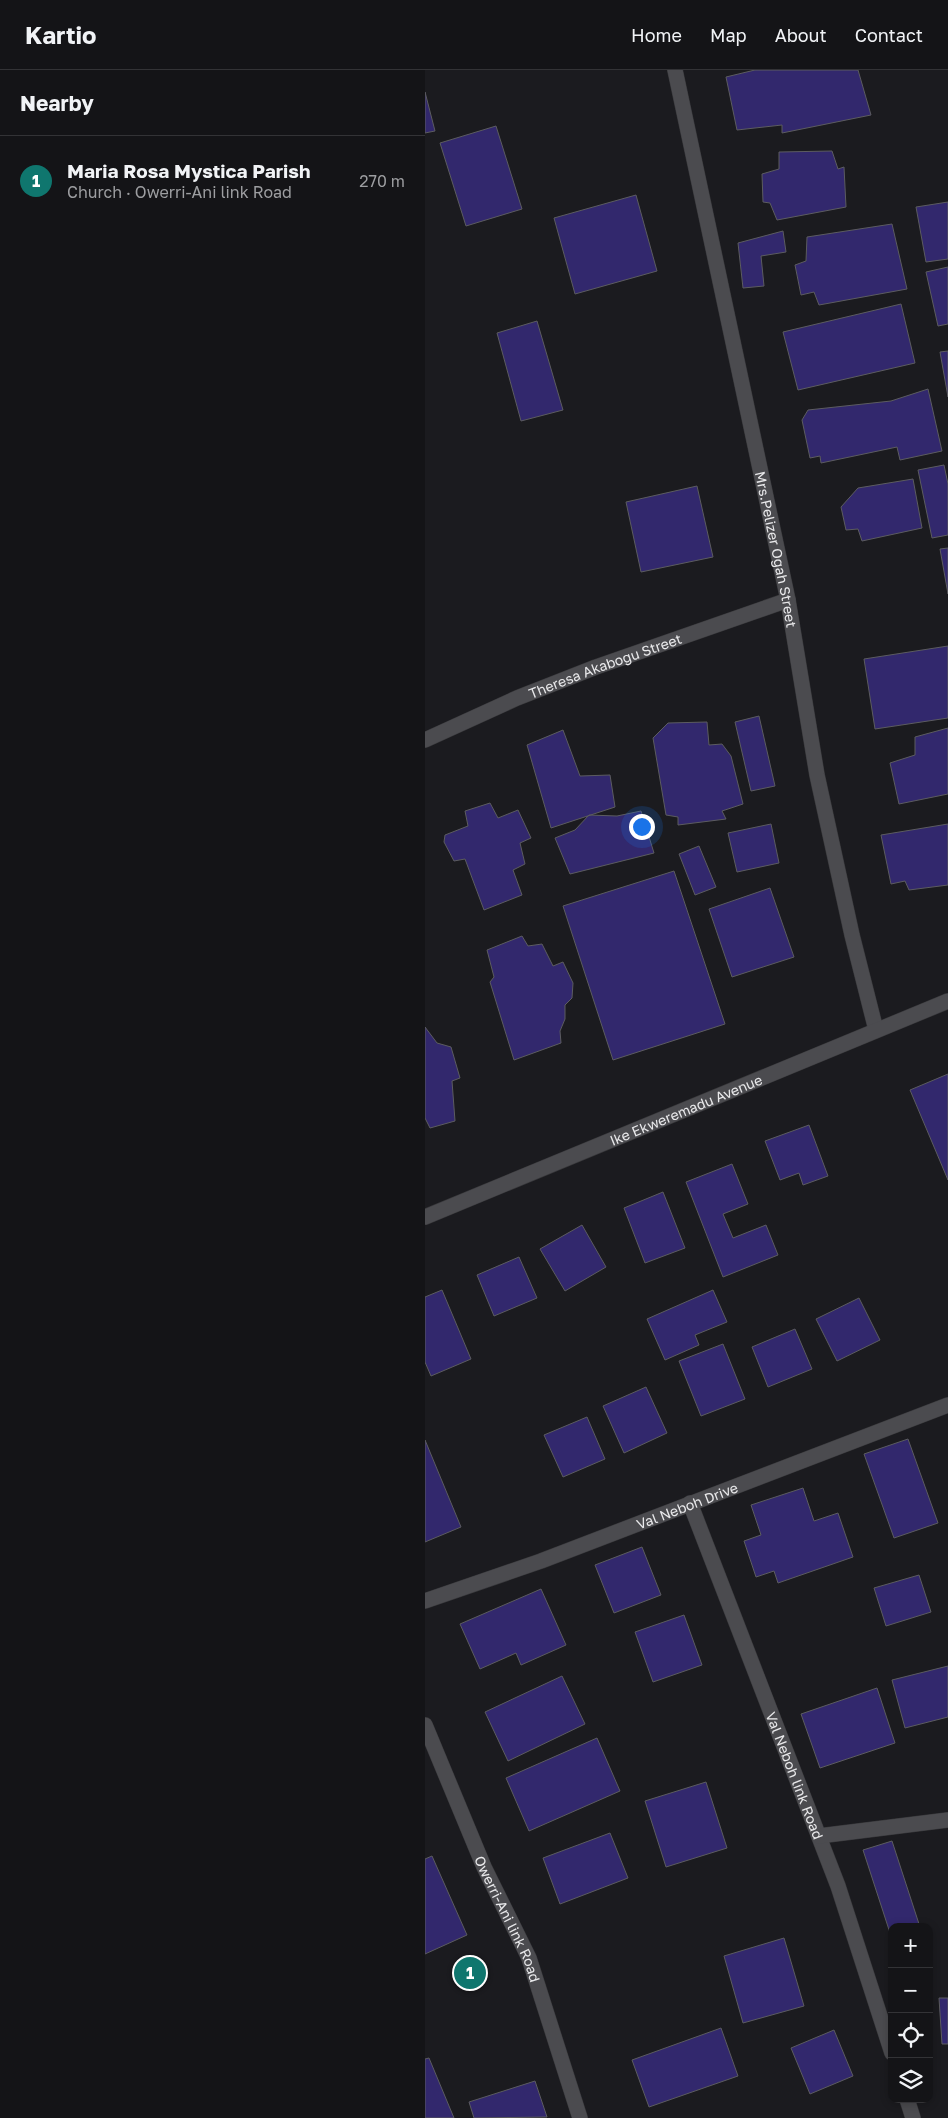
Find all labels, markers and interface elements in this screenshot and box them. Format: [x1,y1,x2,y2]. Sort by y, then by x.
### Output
text: Kartio [25,20,97,49]
text: Home [631,24,682,46]
text: Map [710,24,747,46]
text: About [775,24,827,46]
text: Contact [855,24,923,46]
text: Nearby [20,90,94,116]
text: Maria Rosa Mystica Parish [67,159,310,182]
text: 1 [32,171,40,191]
text: 270 m [359,171,405,191]
text: Church · Owerri-Ani link Road [67,182,292,202]
street label: Mrs.Pelizer Ogah Street [752,470,801,629]
street label: Theresa Akabogu Street [526,629,684,701]
your location [629,814,655,840]
street label: Ike Ekweremadu Avenue [607,1070,764,1148]
street label: Val Neboh Drive [634,1478,740,1532]
street label: Val Neboh link Road [763,1709,828,1841]
street label: Owerri-Ani link Road [472,1853,545,1984]
map controls [888,1923,933,2103]
button: + [888,1923,933,1968]
pin: 1 [454,1954,486,1992]
button: − [888,1968,933,2013]
button: locate [888,2013,933,2058]
button: layers [888,2058,933,2103]

